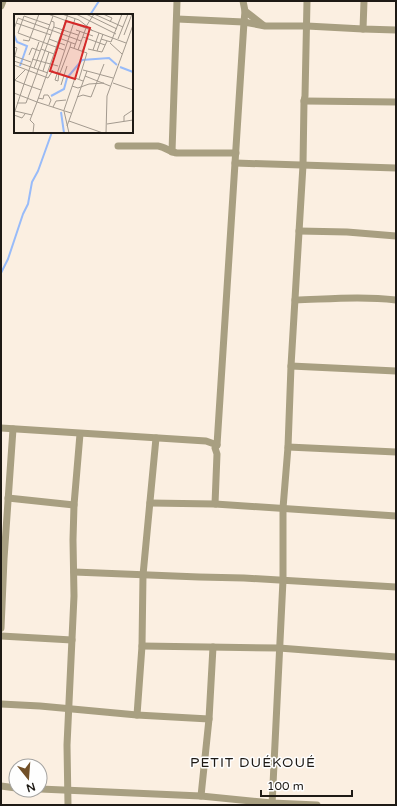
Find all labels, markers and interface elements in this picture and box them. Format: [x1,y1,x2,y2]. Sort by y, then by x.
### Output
inset map [14,14,133,133]
district label: PETIT DUÉKOUÉ [190,754,316,771]
north arrow [8,758,48,798]
scale bar [261,772,352,798]
text: 100 m [267,779,304,793]
text: N [25,780,37,795]

